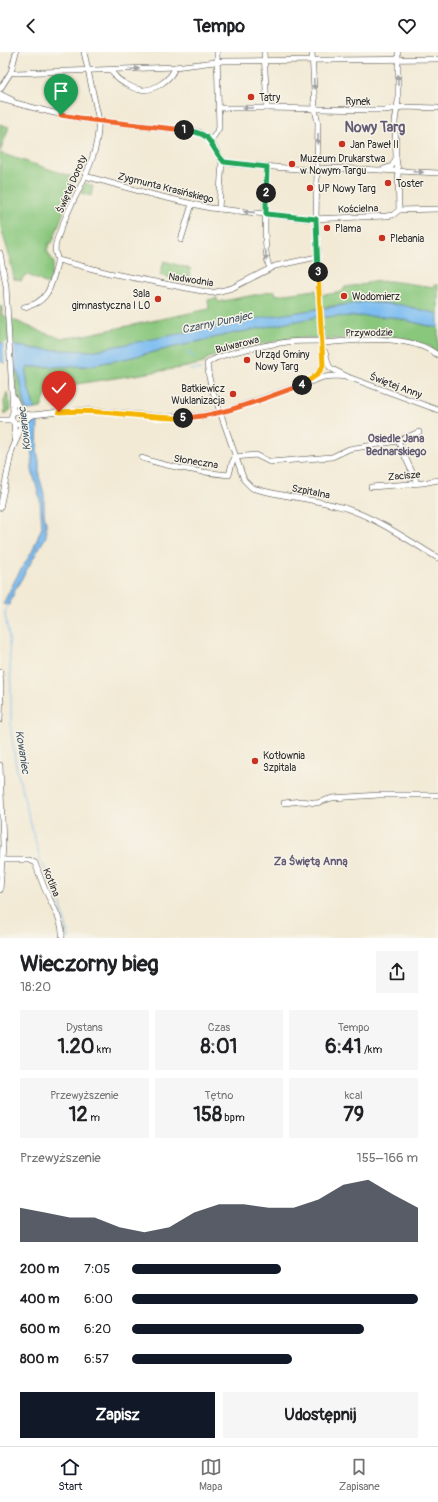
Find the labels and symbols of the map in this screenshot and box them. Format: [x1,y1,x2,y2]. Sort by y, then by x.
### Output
one-way arrow [128,65,140,72]
one-way arrow [395,73,401,86]
pin [44,74,78,115]
one-way arrow [310,78,317,90]
marker: Tatry [246,92,256,102]
place label: Tatry [259,92,281,104]
street label: Rynek [346,96,371,108]
one-way arrow [241,105,254,111]
district label: Nowy Targ [345,119,405,136]
pin: 1 [174,120,194,140]
one-way arrow [314,133,321,145]
marker: Jan Paweł II [337,139,347,149]
place label: Jan Paweł II [350,139,399,151]
street label: Świętej Doroty [53,152,90,215]
place label: Muzeum Drukarstwa w Nowym Targu [300,153,386,177]
marker: Muzeum Drukarstwa w Nowym Targu [287,159,297,169]
one-way arrow [412,169,425,175]
street label: Zygmunta Krasińskiego [117,170,216,206]
marker: Toster [383,178,393,188]
place label: Toster [396,178,424,190]
pin: 2 [256,183,276,203]
marker: UP Nowy Targ [305,183,315,193]
place label: UP Nowy Targ [318,183,376,195]
street label: Kościelna [338,202,379,216]
one-way arrow [243,209,255,216]
marker: Plama [322,223,332,233]
place label: Plama [335,223,361,235]
marker: Plebania [377,233,387,243]
place label: Plebania [390,233,425,245]
one-way arrow [263,249,270,261]
pin: 3 [308,262,328,282]
street label: Nadwodnia [167,271,215,290]
place label: Sala gimnastyczna I LO [72,288,150,312]
marker: Wodomierz [339,291,349,301]
place label: Wodomierz [352,291,400,303]
marker: Sala gimnastyczna I LO [153,294,163,304]
water label: Czarny Dunajec [181,308,255,336]
street label: Przywodzie [345,327,393,339]
street label: Bulwarowa [214,334,261,356]
place label: Urząd Gminy Nowy Targ [255,349,310,373]
marker: Urząd Gminy Nowy Targ [242,355,252,365]
street label: Świętej Anny [368,370,425,401]
pin [42,371,76,412]
pin: 4 [292,375,312,395]
place label: Batkiewicz Wuklanizacja [171,383,225,407]
marker: Batkiewicz Wuklanizacja [228,389,238,399]
water label: Kowaniec [15,405,34,451]
pin: 5 [173,408,193,428]
district label: Osiedle Jana Bednarskiego [366,432,426,458]
street label: Słoneczna [173,453,219,471]
street label: Zacisze [387,469,421,483]
street label: Szpitalna [291,482,331,502]
water label: Kowaniec [13,729,33,776]
place label: Kotłownia Szpitala [263,750,305,774]
marker: Kotłownia Szpitala [250,756,260,766]
district label: Za Świętą Anną [274,854,348,868]
street label: Kotlina [40,866,62,899]

